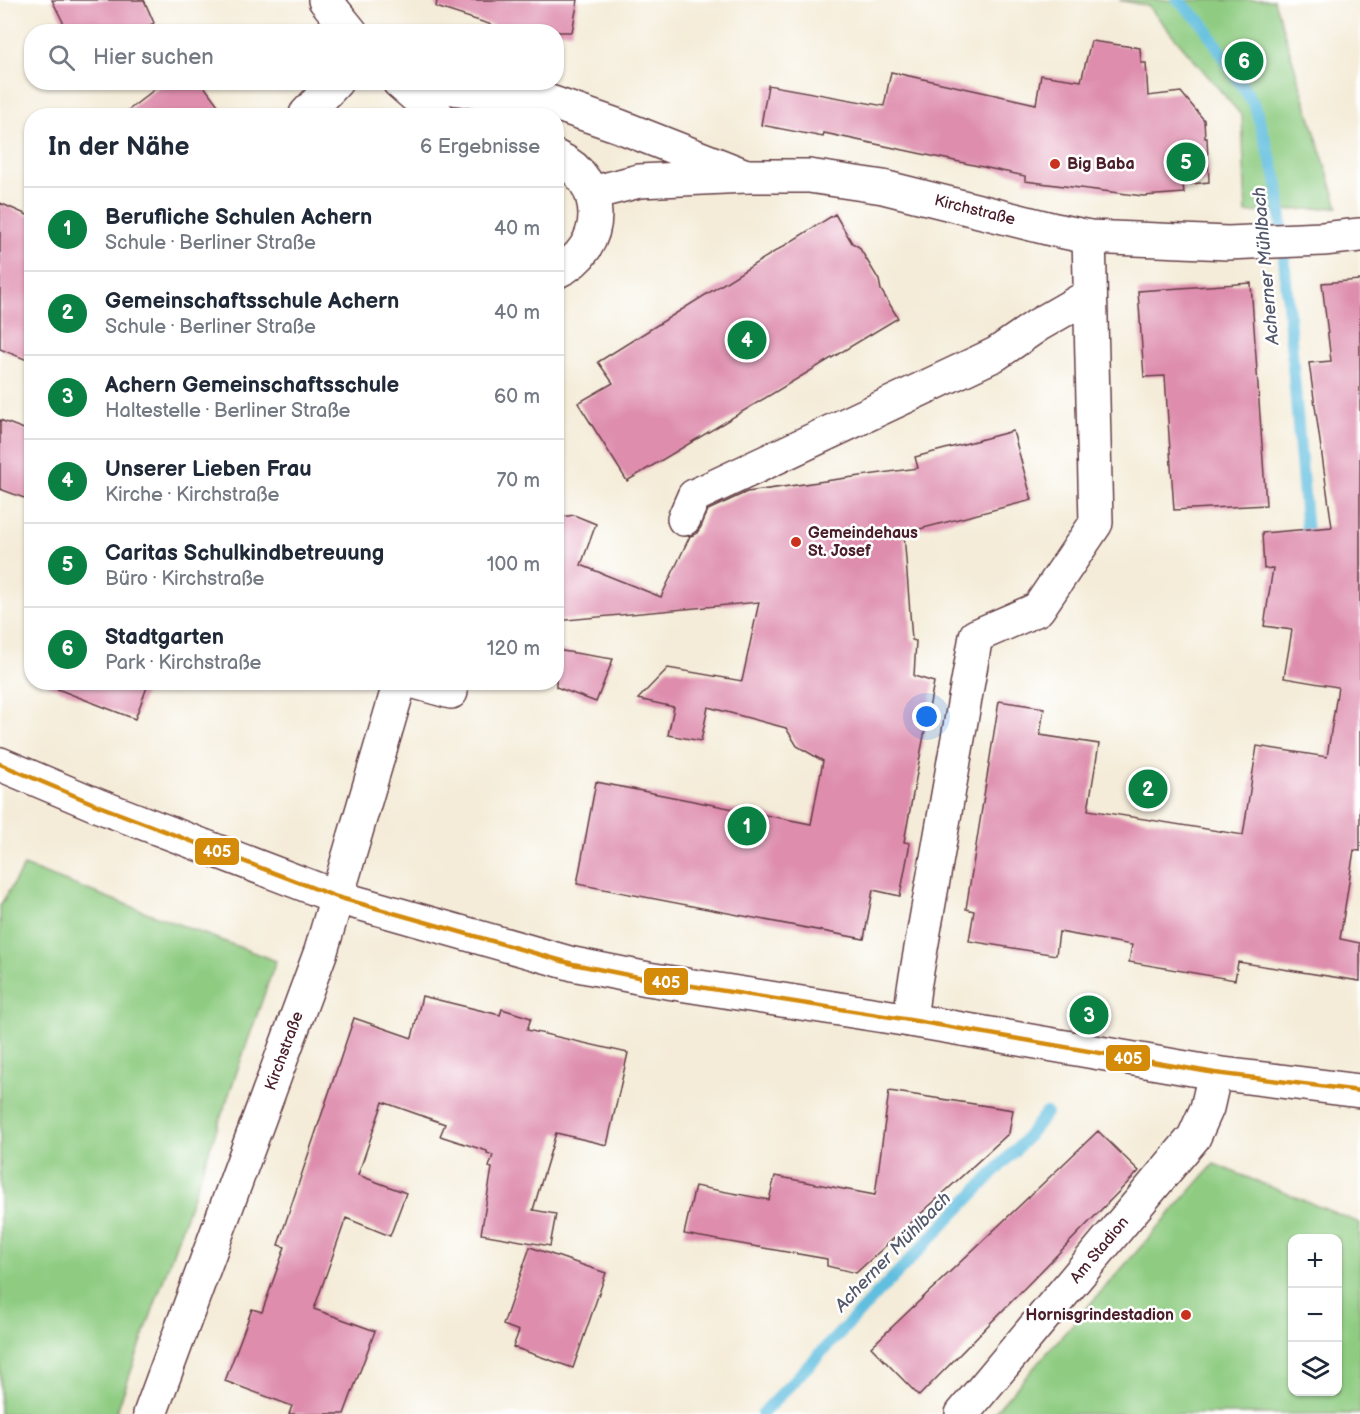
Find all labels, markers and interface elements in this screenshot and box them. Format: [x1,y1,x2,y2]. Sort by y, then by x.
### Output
search box [24,24,564,90]
pin: 6 [1224,38,1264,84]
icon: search [45,41,78,74]
text: Hier suchen [93,44,214,71]
text: In der Nähe [48,132,190,163]
text: 6 Ergebnisse [420,135,540,159]
pin: 5 [1166,140,1206,184]
place label: Big Baba [1067,155,1135,174]
marker: Big Baba [1048,157,1062,171]
water label: Acherner Mühlbach [1249,186,1283,347]
street label: Kirchstraße [932,191,1018,229]
text: Berufliche Schulen Achern [105,204,372,231]
text: 1 [63,217,72,241]
text: 40 m [494,217,540,241]
text: Schule · Berliner Straße [105,231,316,255]
text: Gemeinschaftsschule Achern [105,288,399,315]
text: 2 [62,301,73,325]
text: 40 m [494,301,540,325]
text: Schule · Berliner Straße [105,315,316,339]
pin: 4 [728,318,766,362]
text: Achern Gemeinschaftsschule [105,372,399,399]
text: 3 [62,385,73,409]
text: 60 m [494,385,540,409]
text: Haltestelle · Berliner Straße [105,399,350,423]
text: Unserer Lieben Frau [105,456,312,483]
text: 4 [62,469,73,493]
text: 70 m [496,469,540,493]
text: Kirche · Kirchstraße [105,483,279,507]
place label: Gemeindehaus St. Josef [808,524,918,561]
marker: Gemeindehaus St. Josef [789,535,803,549]
text: Caritas Schulkindbetreuung [105,540,384,567]
text: 5 [62,553,73,577]
text: 100 m [487,553,540,577]
text: Büro · Kirchstraße [105,567,264,591]
text: Stadtgarten [105,624,224,651]
text: 6 [61,637,74,661]
text: 120 m [487,637,540,661]
text: Park · Kirchstraße [105,651,261,675]
your location [912,702,941,731]
pin: 2 [1128,766,1168,812]
pin: 1 [728,804,766,848]
line badge: 405 [194,837,240,866]
text: 405 [203,843,231,862]
line badge: 405 [643,967,689,996]
text: 405 [652,974,680,993]
pin: 3 [1070,992,1108,1038]
street label: Kirchstraße [261,1008,307,1093]
line badge: 405 [1105,1044,1151,1072]
text: 405 [1114,1050,1142,1069]
water label: Acherner Mühlbach [830,1188,956,1317]
street label: Am Stadion [1066,1213,1133,1287]
map controls [1288,1234,1342,1396]
button: + [1288,1234,1342,1288]
button: − [1288,1288,1342,1342]
place label: Hornisgrindestadion [1026,1306,1174,1325]
marker: Hornisgrindestadion [1179,1308,1193,1322]
button: layers [1288,1342,1342,1396]

